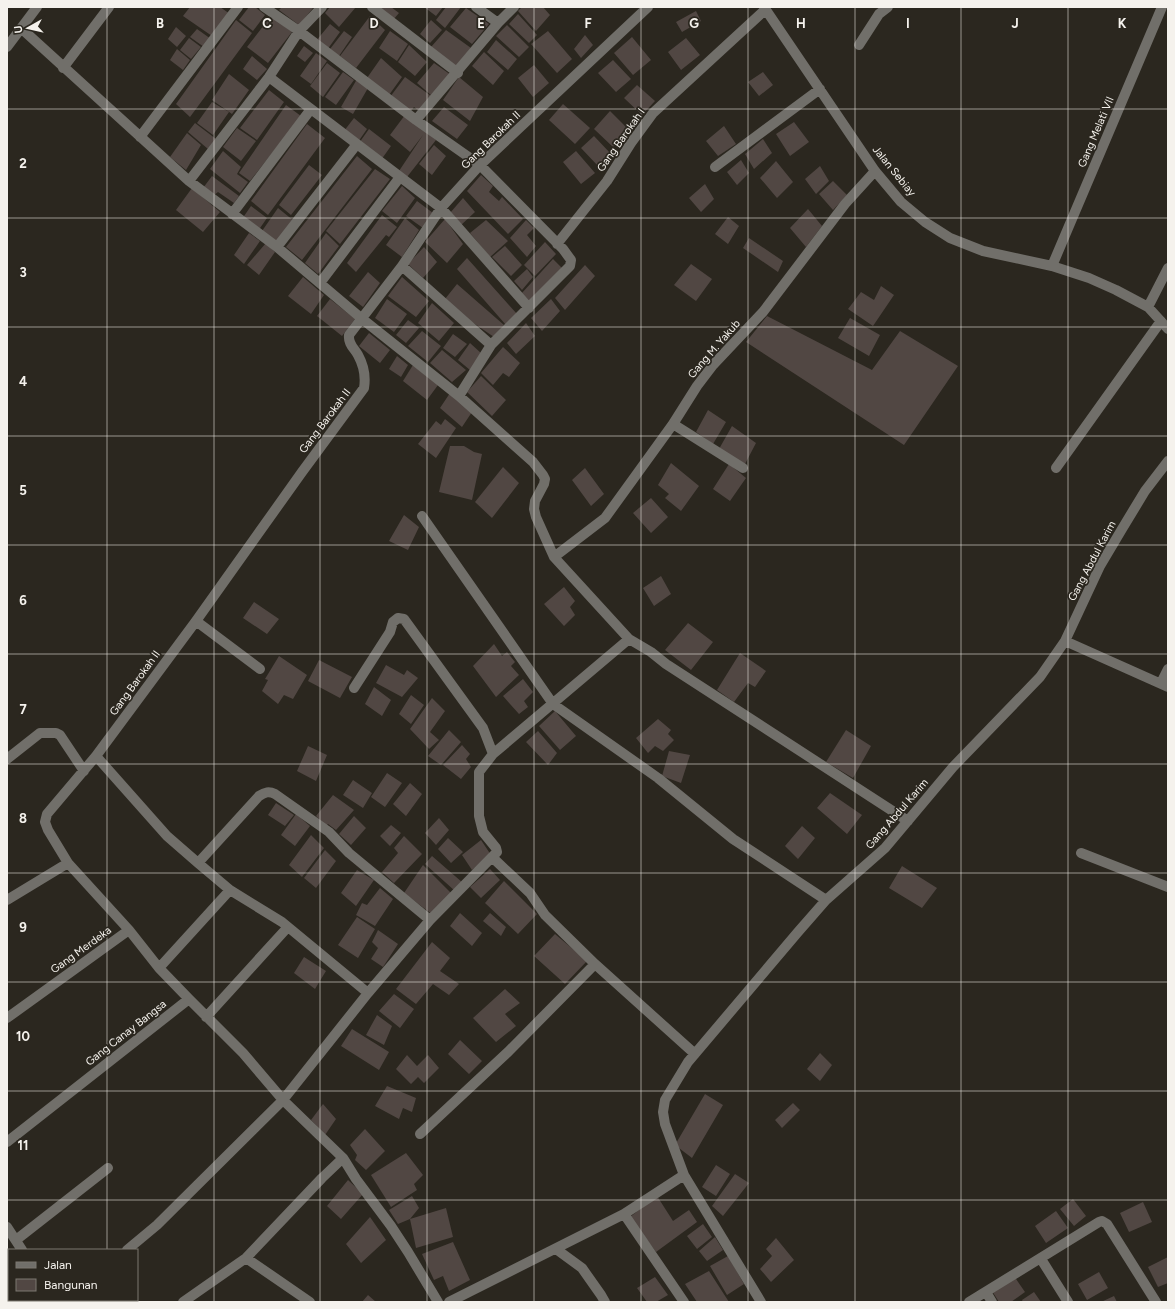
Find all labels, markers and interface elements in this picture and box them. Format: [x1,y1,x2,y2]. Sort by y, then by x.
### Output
north arrow [8,8,48,48]
text: B [156,16,164,31]
text: C [262,16,272,31]
text: D [369,16,379,31]
text: E [477,16,485,31]
text: F [584,16,592,31]
text: G [689,16,699,31]
text: H [796,16,806,31]
text: I [906,16,910,31]
text: J [1011,16,1019,31]
text: K [1118,16,1127,31]
text: U [12,24,26,34]
street label: Gang Melati VII [1075,95,1117,169]
street label: Gang Barokah I [594,106,648,174]
street label: Gang Barokah II [459,108,523,172]
street label: Jalan Sebiay [870,143,918,199]
text: 2 [19,156,27,171]
text: 3 [19,265,27,280]
street label: Gang M. Yakub [685,317,743,381]
text: 4 [19,374,27,389]
street label: Gang Barokah II [297,386,353,456]
text: 5 [19,483,27,498]
street label: Gang Abdul Karim [1065,519,1119,603]
text: 6 [19,593,27,608]
street label: Gang Barokah II [107,648,163,718]
text: 7 [19,702,27,717]
street label: Gang Abdul Karim [863,776,931,852]
text: 8 [19,811,27,826]
text: 9 [19,920,27,935]
street label: Gang Merdeka [48,924,114,976]
street label: Gang Canay Bangsa [83,998,169,1068]
text: 10 [16,1029,30,1044]
text: 11 [18,1138,28,1153]
legend [8,1249,138,1301]
text: Jalan [44,1258,72,1272]
text: Bangunan [44,1278,98,1292]

